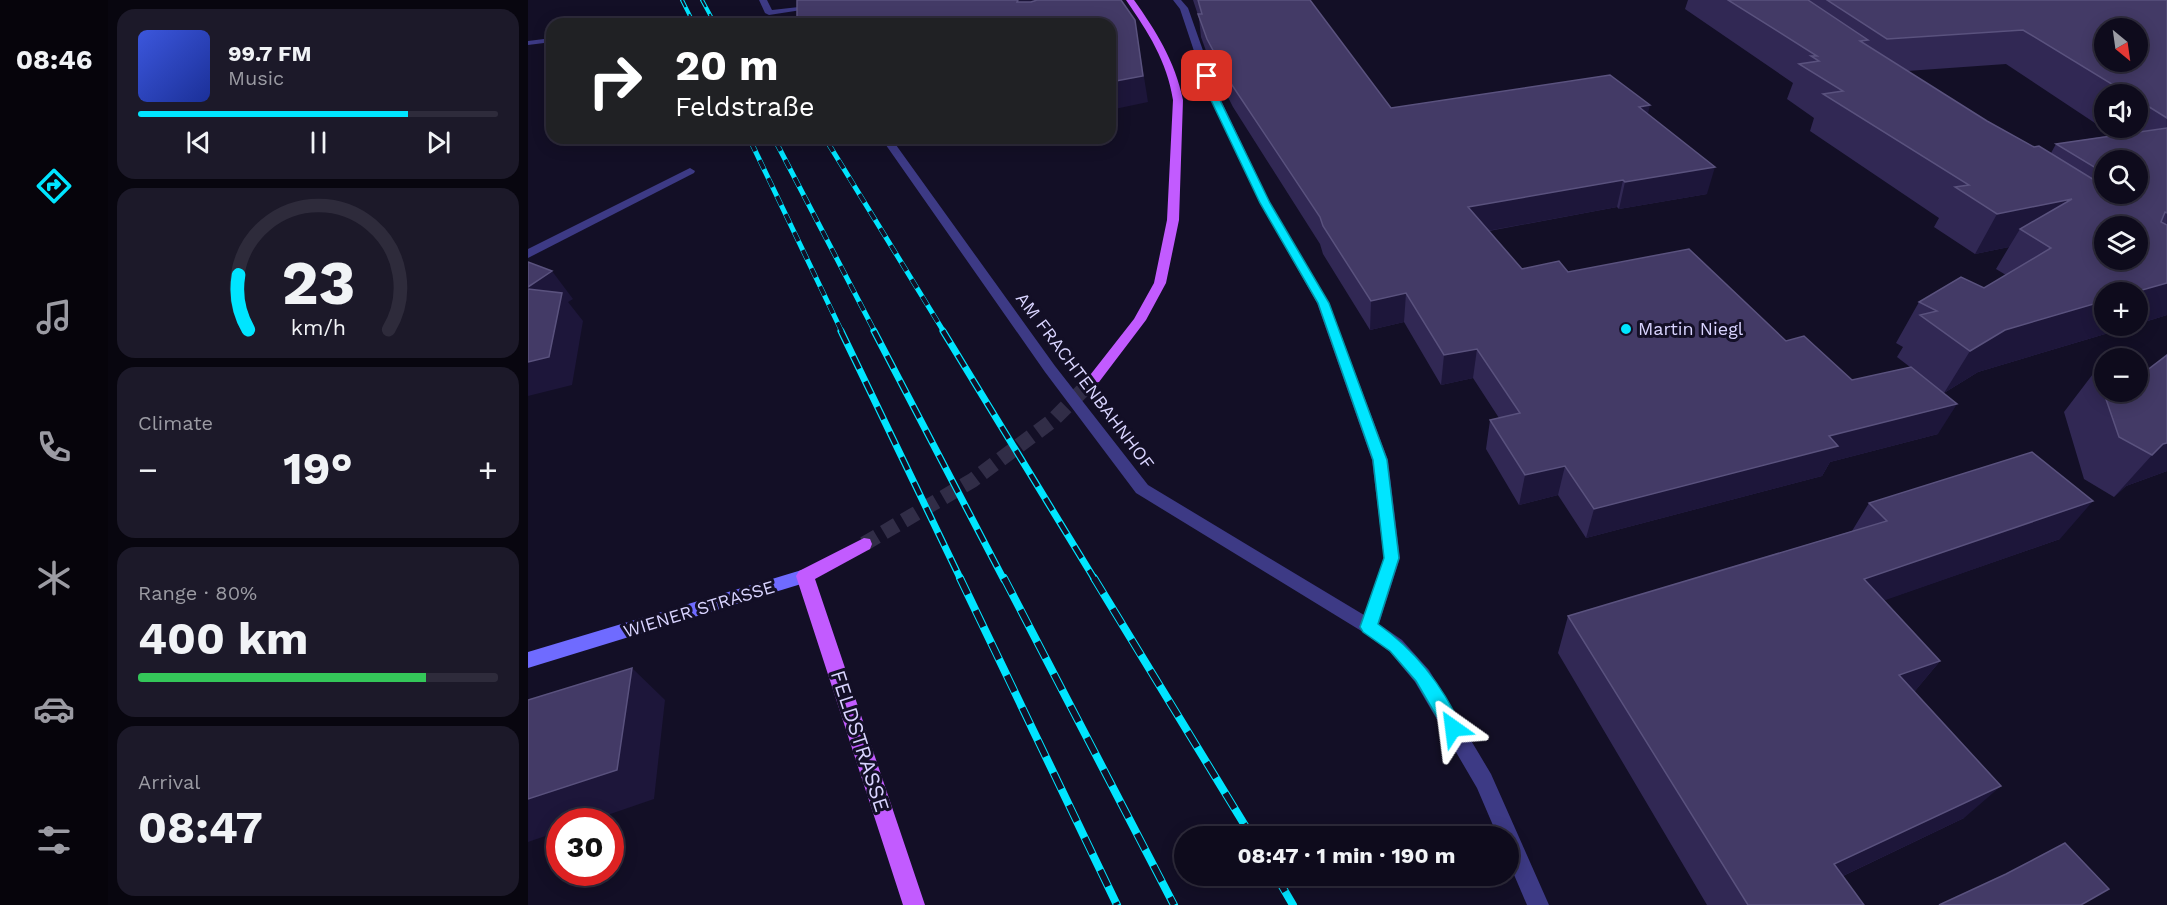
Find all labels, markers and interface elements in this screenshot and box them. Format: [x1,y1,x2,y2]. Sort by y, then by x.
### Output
north arrow [2094,18,2148,72]
map controls [2094,18,2148,402]
text: 99.7 FM [228,41,312,66]
text: 20 m [675,41,779,90]
icon: right [576,42,654,120]
text: 08:46 [16,44,92,76]
pin [1181,50,1232,101]
icon: arrive [1190,59,1223,92]
text: Music [228,66,284,90]
button: sound [2094,84,2148,138]
text: Feldstraße [675,91,814,123]
icon: previous [182,126,215,159]
icon: pause [302,126,335,159]
icon: next [422,126,455,159]
button: search [2094,150,2148,204]
icon: directions [33,165,75,207]
button: layers [2094,216,2148,270]
text: 23 [281,246,355,319]
button: + [2094,282,2148,336]
street label: AM FRACHTENBAHNHOF [1012,288,1159,473]
icon: music [33,296,75,338]
text: km/h [290,316,346,341]
place label: Martin Niegl [1638,318,1744,339]
marker: Martin Niegl [1619,322,1633,336]
button: − [2094,348,2148,402]
text: Climate [138,411,213,435]
icon: phone [33,426,75,468]
text: 19° [283,442,353,495]
text: − [138,450,158,489]
text: + [478,450,498,489]
icon: climate [33,557,75,599]
street label: WIENER STRASSE [621,576,777,642]
text: Range · 80% [138,581,257,605]
text: 400 km [138,612,308,665]
street label: FELDSTRASSE [826,667,895,815]
icon: car [33,688,75,730]
position arrow [1421,696,1485,760]
text: Arrival [138,770,200,794]
text: 08:47 [138,801,263,854]
speed limit sign: 30 [546,808,624,886]
icon: filters [33,819,75,861]
text: 08:47 · 1 min · 190 m [1237,843,1456,868]

